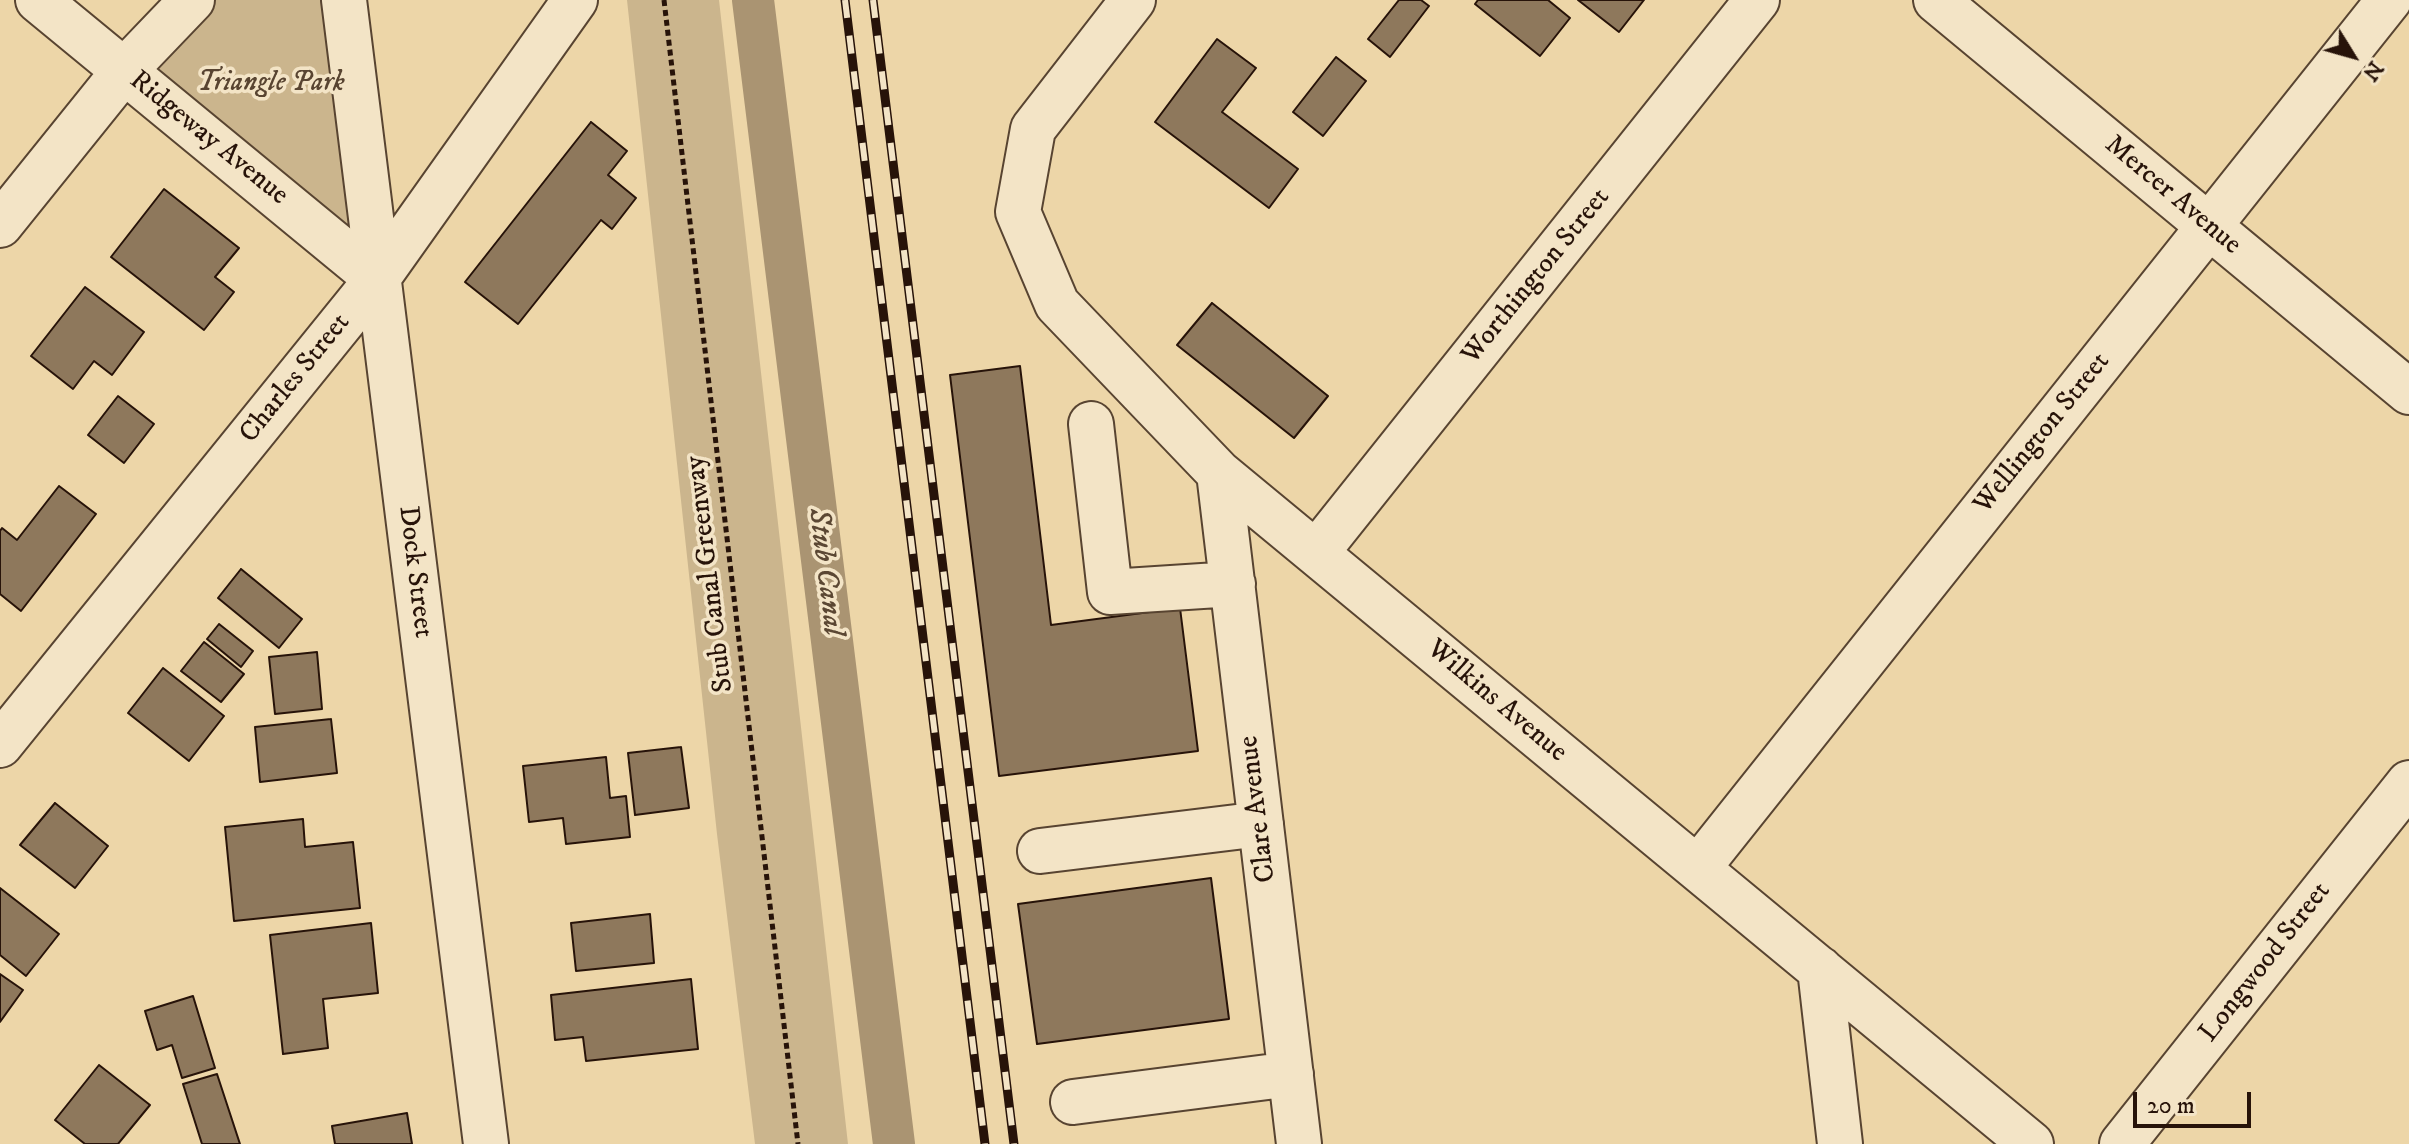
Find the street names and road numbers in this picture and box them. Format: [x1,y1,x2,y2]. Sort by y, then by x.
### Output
street label: Ridgeway Avenue [122,65,294,213]
street label: Mercer Avenue [2097,129,2247,263]
street label: Worthington Street [1456,182,1618,372]
street label: Charles Street [234,307,358,451]
street label: Wellington Street [1968,347,2118,521]
street label: Stub Canal Greenway [680,454,742,694]
street label: Dock Street [389,504,439,640]
street label: Wilkins Avenue [1419,634,1573,770]
street label: Clare Avenue [1233,734,1285,884]
street label: Longwood Street [2193,876,2339,1050]

